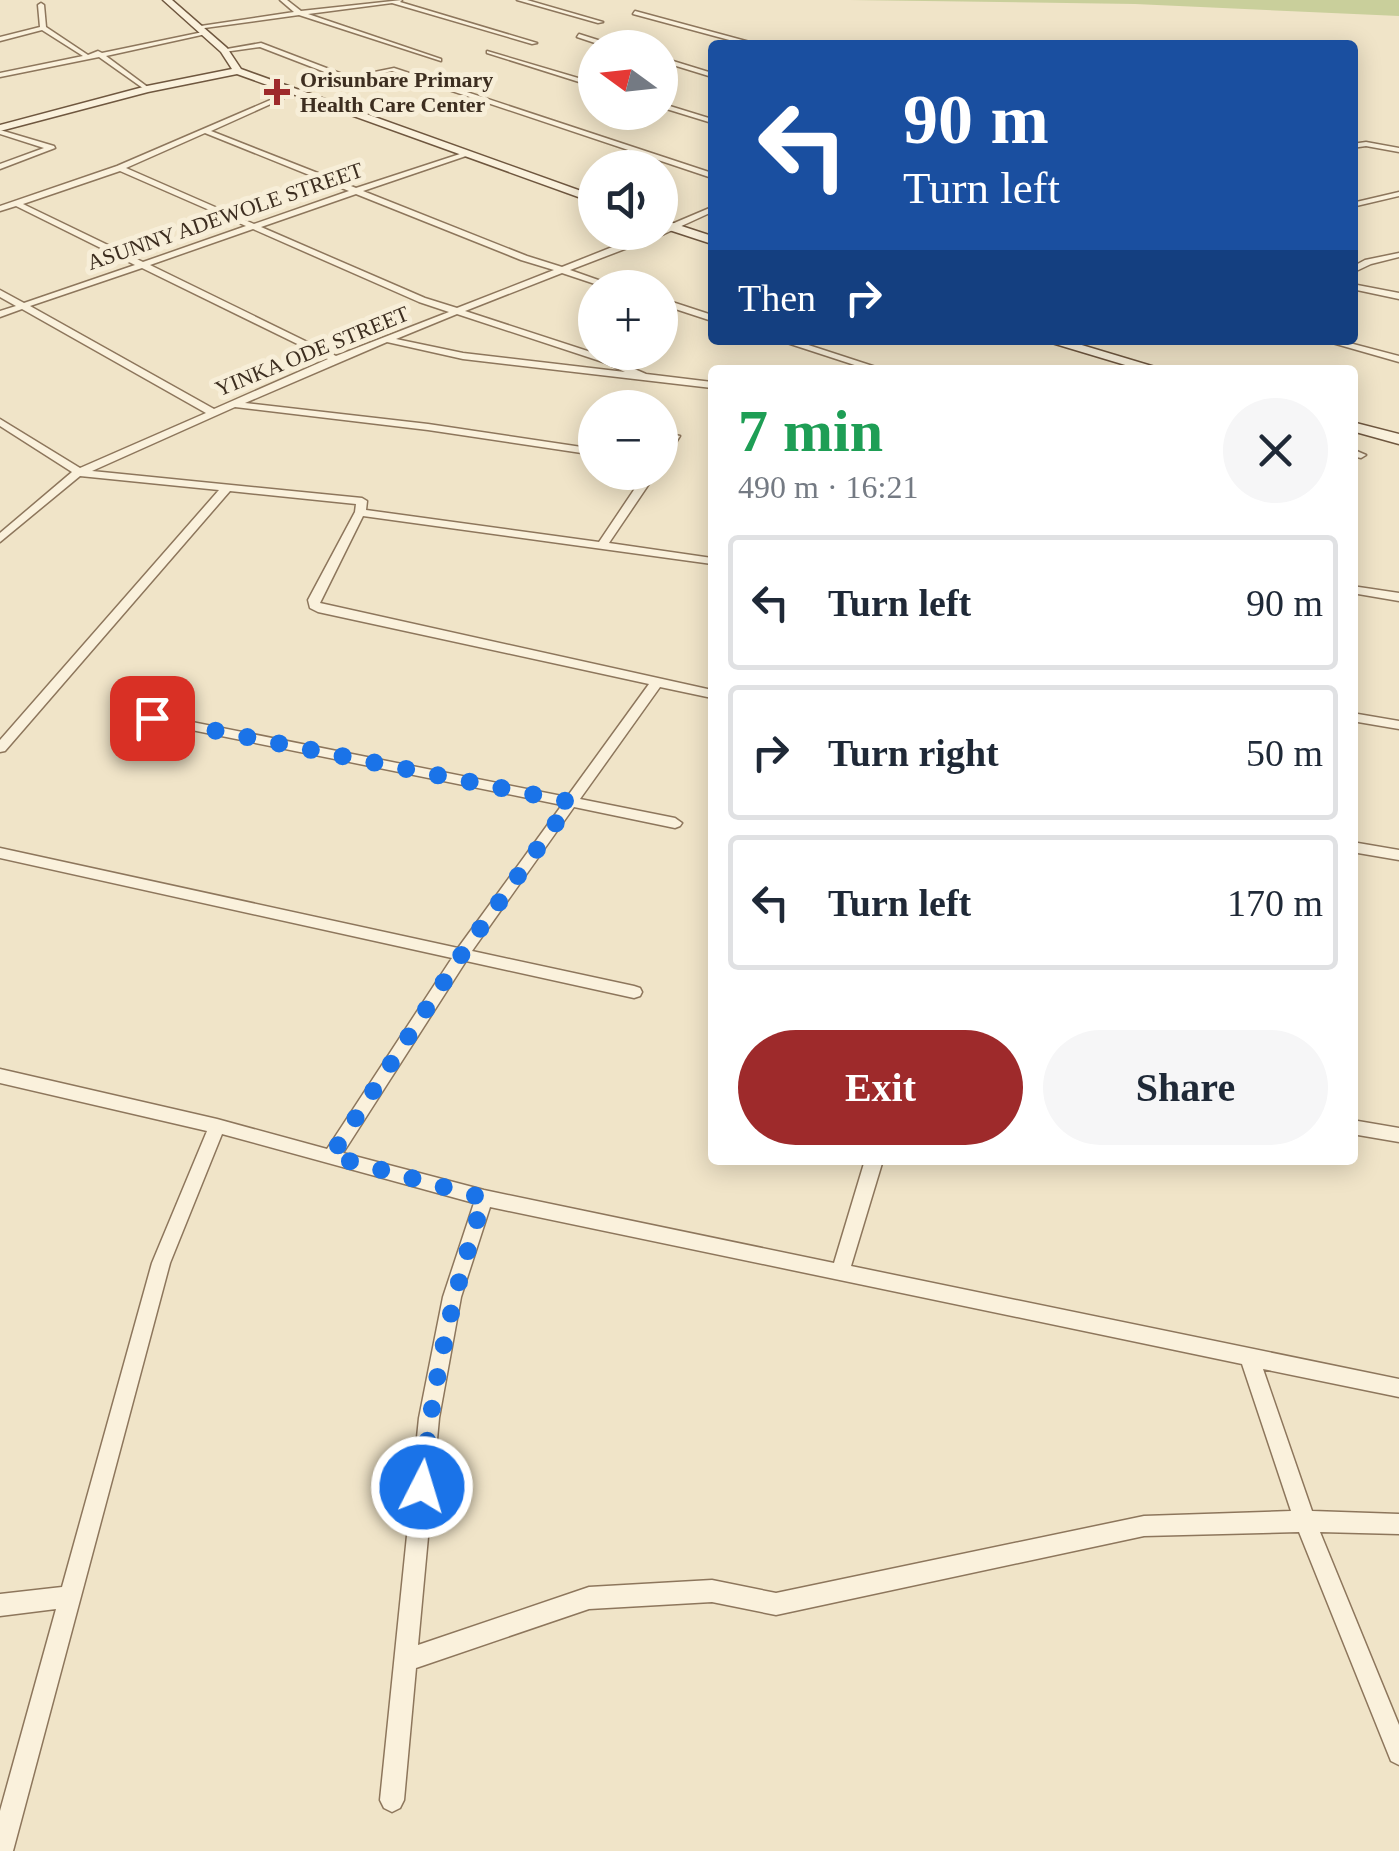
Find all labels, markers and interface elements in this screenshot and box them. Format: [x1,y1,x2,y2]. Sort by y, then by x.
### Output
north arrow [578,30,678,130]
map controls [578,30,678,490]
place label: Orisunbare Primary Health Care Center [300,67,493,117]
marker: Orisunbare Primary Health Care Center [264,79,290,105]
icon: left [738,80,868,210]
text: 90 m [903,81,1049,158]
button: sound [578,150,678,250]
street label: ASUNNY ADEWOLE STREET [84,157,367,275]
text: Turn left [903,163,1060,213]
button: + [578,270,678,370]
icon: right [836,270,891,325]
text: Then [738,277,816,319]
street label: YINKA ODE STREET [212,301,413,401]
button: − [578,390,678,490]
text: 7 min [738,398,883,464]
button: close [1223,398,1328,503]
text: 490 m · 16:21 [738,469,918,505]
icon: left [743,575,798,630]
text: Turn left [828,582,971,624]
text: 90 m [1246,582,1323,624]
pin [110,676,195,761]
icon: arrive [125,691,180,746]
icon: right [743,725,798,780]
text: Turn right [828,732,999,774]
text: 50 m [1246,732,1323,774]
icon: left [743,875,798,930]
text: Turn left [828,882,971,924]
text: 170 m [1227,882,1323,924]
button: Exit [738,1030,1023,1145]
button: Share [1043,1030,1328,1145]
position arrow [370,1435,474,1539]

